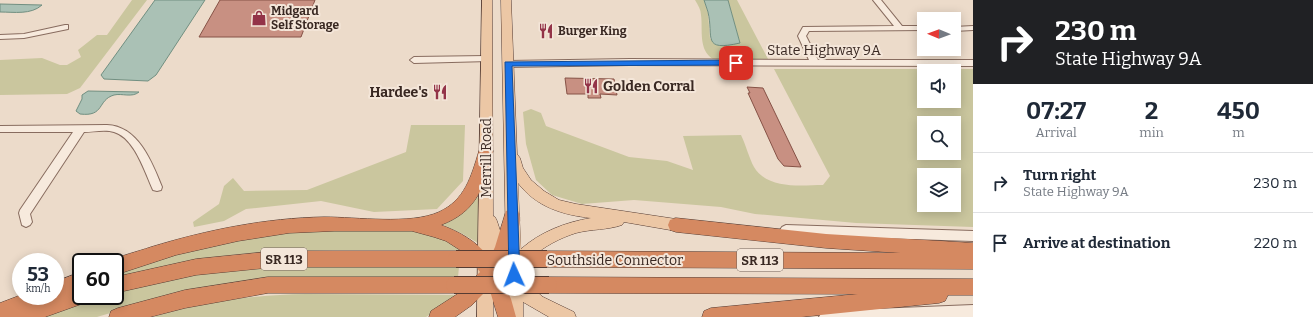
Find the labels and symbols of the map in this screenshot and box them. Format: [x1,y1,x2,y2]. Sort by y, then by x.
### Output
place label: Midgard Self Storage [271,4,339,32]
shop icon: Midgard Self Storage [250,9,268,27]
north arrow [917,12,961,56]
restaurant icon: Burger King [537,22,555,40]
place label: Burger King [558,24,627,38]
street label: State Highway 9A [767,42,881,59]
pin [719,46,753,80]
restaurant icon: Golden Corral [582,77,600,95]
place label: Golden Corral [603,78,695,95]
restaurant icon: Hardee's [431,83,449,101]
place label: Hardee's [369,84,428,101]
street label: Merrill Road [478,118,495,198]
road number: SR 113 [261,248,307,270]
road number: SR 113 [737,249,783,271]
street label: Southside Connector [547,252,683,269]
speed limit sign: 60 [72,253,124,305]
position arrow [493,254,535,296]

